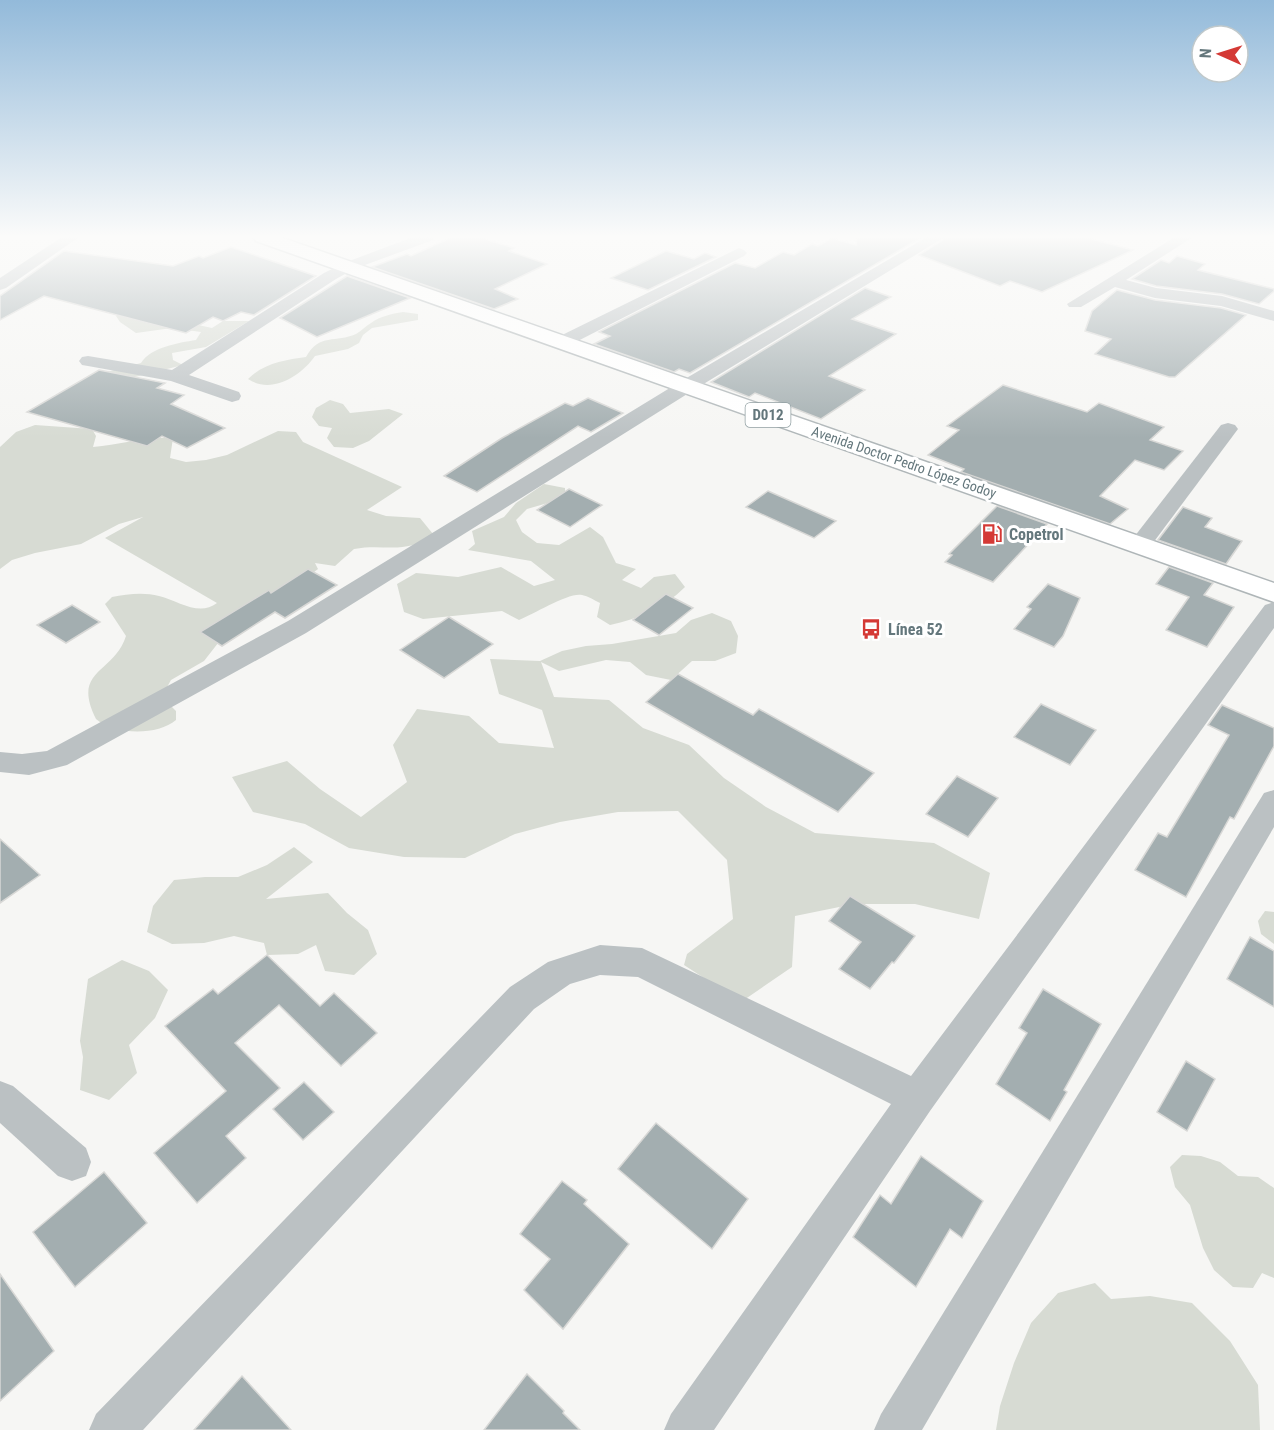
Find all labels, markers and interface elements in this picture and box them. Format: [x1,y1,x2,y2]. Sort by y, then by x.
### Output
north arrow [1190,24,1250,84]
text: N [1196,48,1215,59]
road number: D012 [746,403,790,427]
street label: Avenida Doctor Pedro López Godoy [810,423,999,501]
fuel station icon: Copetrol [980,522,1004,546]
place label: Copetrol [1009,525,1064,544]
bus stop icon: Línea 52 [859,617,883,641]
place label: Línea 52 [888,620,943,639]

